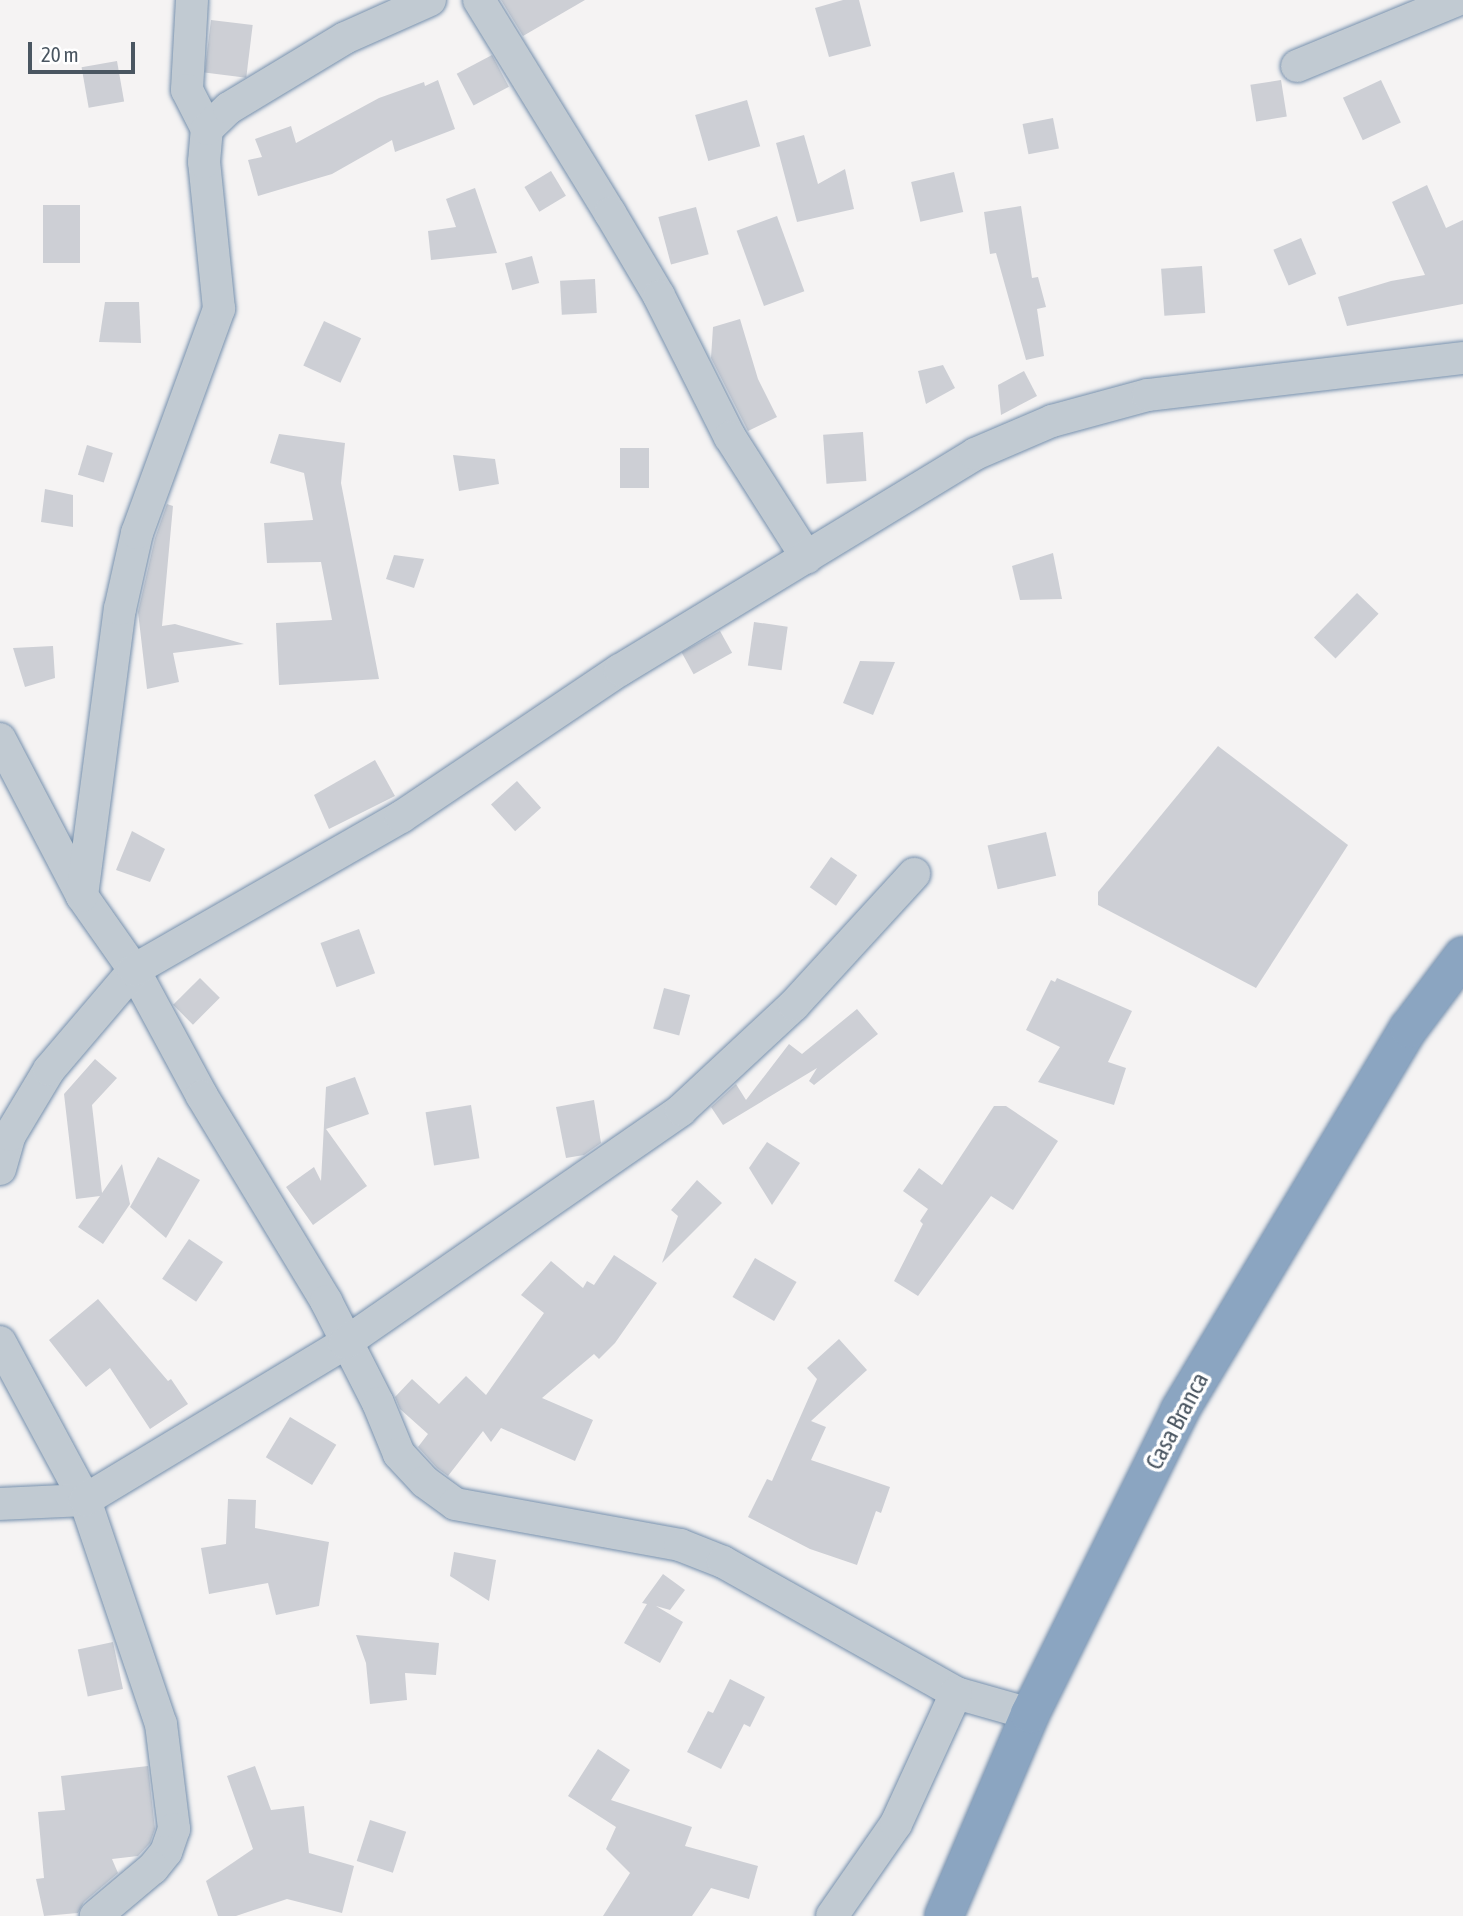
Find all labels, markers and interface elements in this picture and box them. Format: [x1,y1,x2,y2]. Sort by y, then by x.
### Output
scale bar [32,28,138,72]
text: 20 m [41,42,79,66]
street label: Casa Branca [1139,1368,1215,1474]

